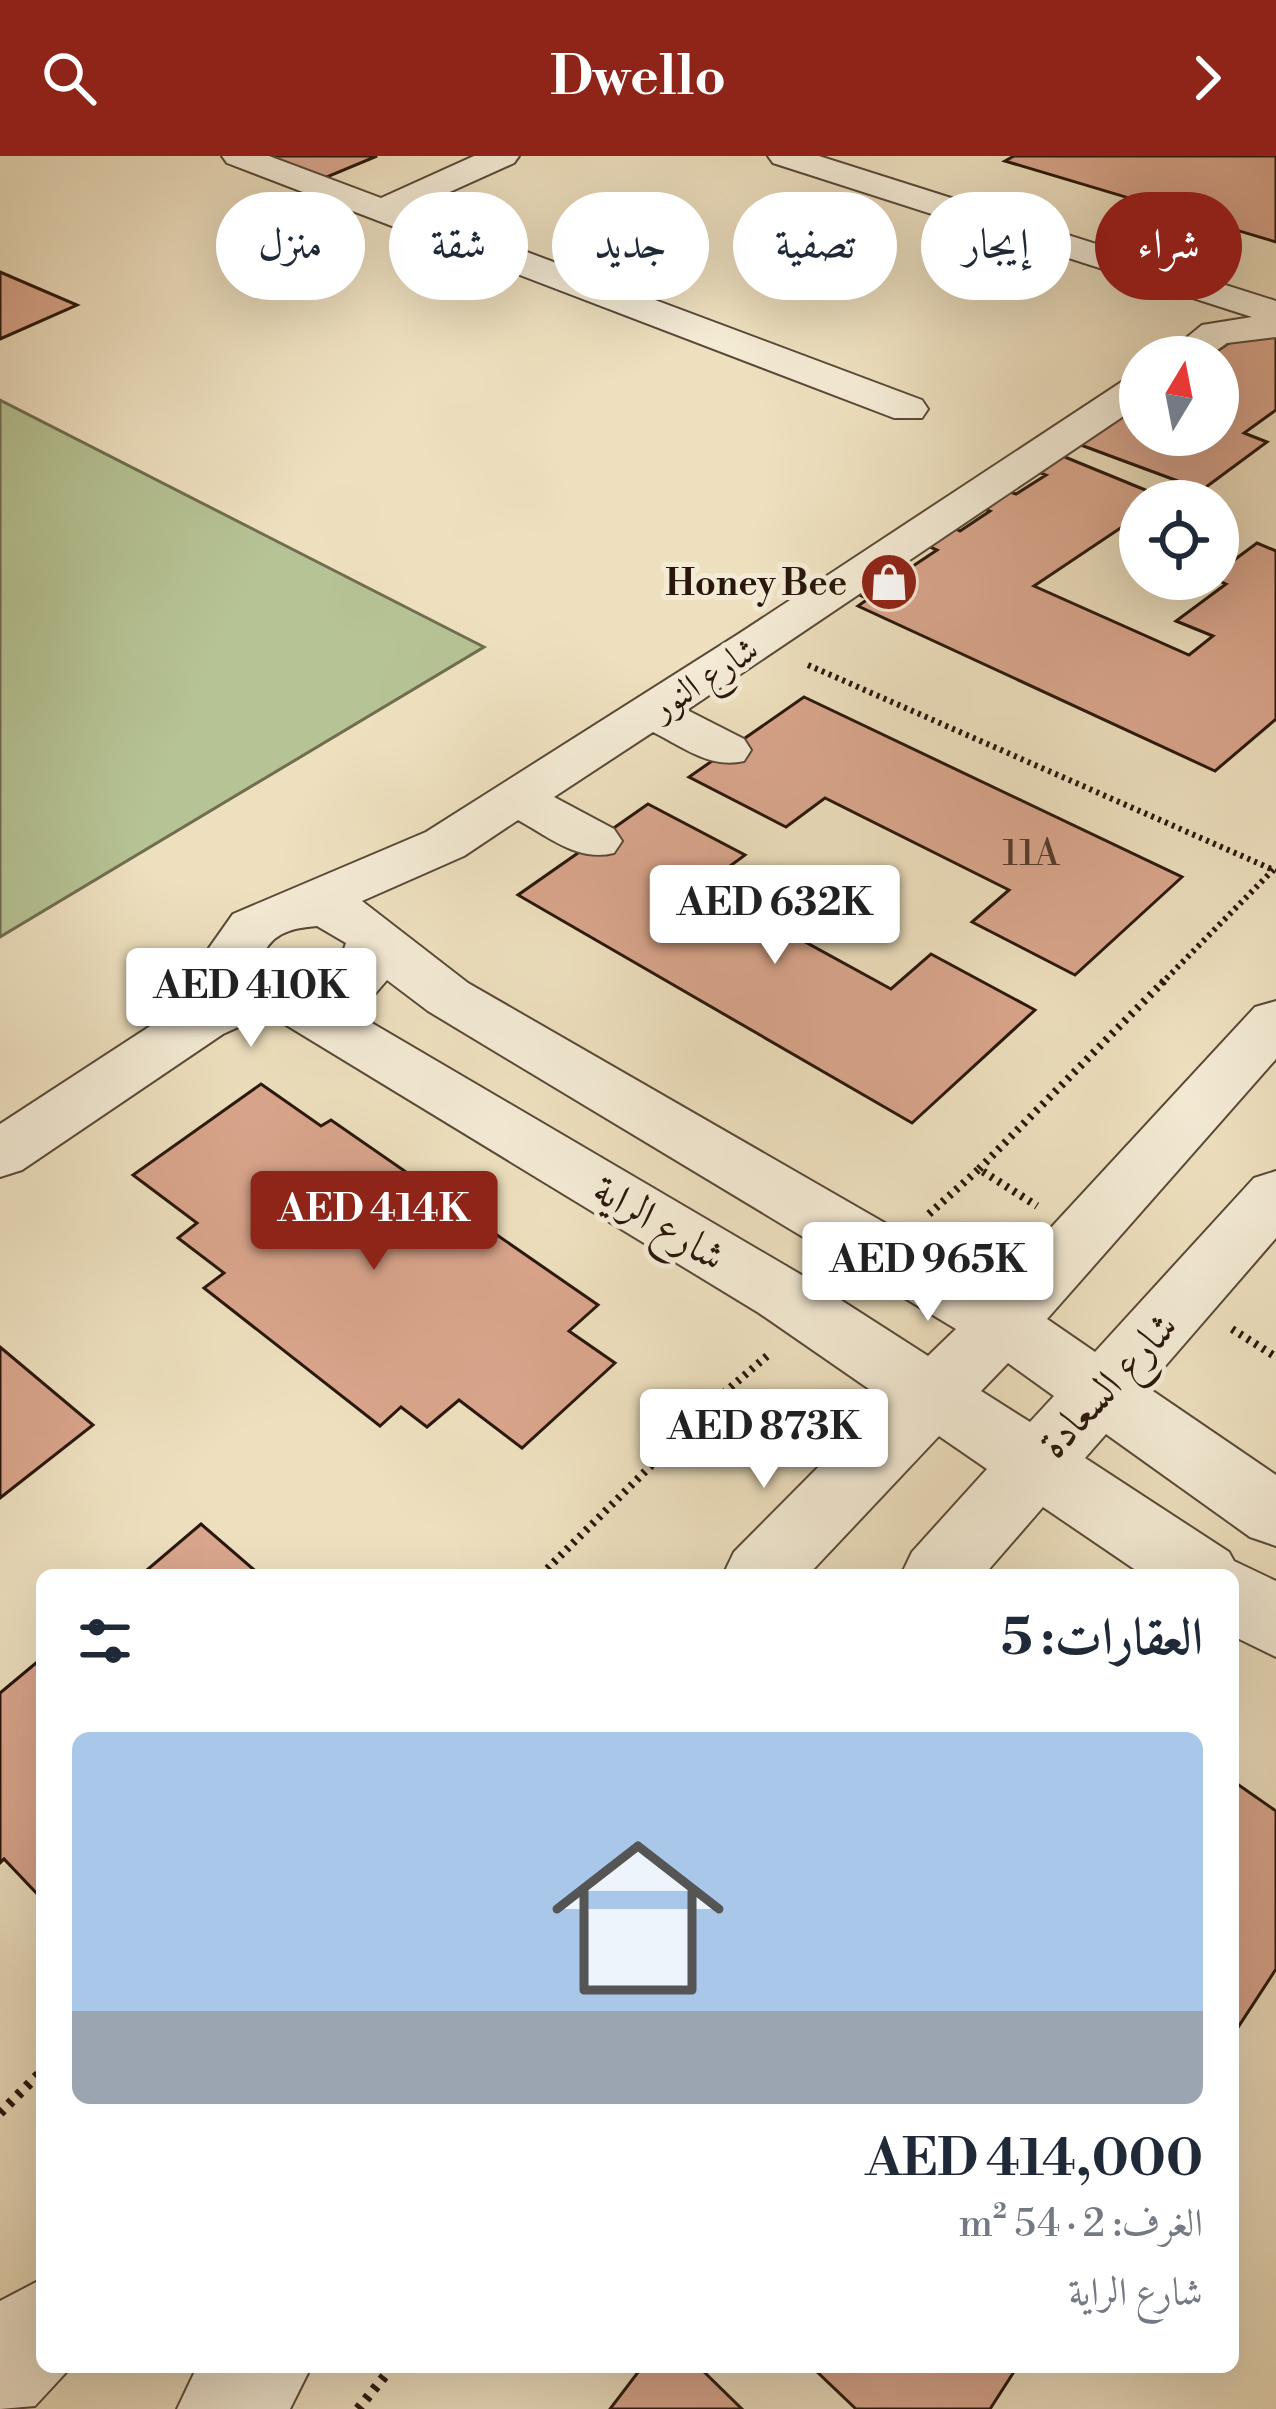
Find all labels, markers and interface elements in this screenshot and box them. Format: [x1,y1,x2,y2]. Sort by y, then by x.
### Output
text: Dwello [550,44,726,112]
icon: search [36,45,102,111]
icon: forward [1174,45,1240,111]
chip: منزل [216,192,365,300]
chip: شقة [389,192,528,300]
chip: جديد [552,192,709,300]
chip: تصفية [733,192,897,300]
chip: إيجار [921,192,1071,300]
chip: شراء [1095,192,1242,300]
north arrow [1119,336,1239,456]
map controls [1119,336,1239,600]
button: locate [1119,480,1239,600]
shop icon: Honey Bee [858,551,920,613]
place label: Honey Bee [665,562,847,607]
street label: شارع النور [640,628,771,737]
house number: 11A [1003,832,1061,877]
pin: AED 632K [651,865,899,967]
text: AED 632K [677,879,873,928]
pin: AED 410K [127,948,375,1050]
text: AED 410K [153,962,349,1011]
street label: شارع الراية [579,1164,735,1290]
pin: AED 414K [250,1171,498,1273]
text: AED 414K [278,1185,470,1234]
pin: AED 965K [804,1222,1052,1324]
text: AED 965K [829,1236,1027,1285]
street label: شارع السعادة [1028,1301,1195,1475]
pin: AED 873K [640,1389,888,1491]
text: AED 873K [667,1403,861,1452]
text: العقارات: 5 [1001,1607,1203,1671]
icon: filters [72,1608,138,1674]
icon: home [530,1810,746,2026]
text: AED 414,000 [865,2128,1203,2192]
text: الغرف: 2 · 54 m² [959,2200,1203,2249]
text: شارع الراية [1068,2269,1203,2318]

